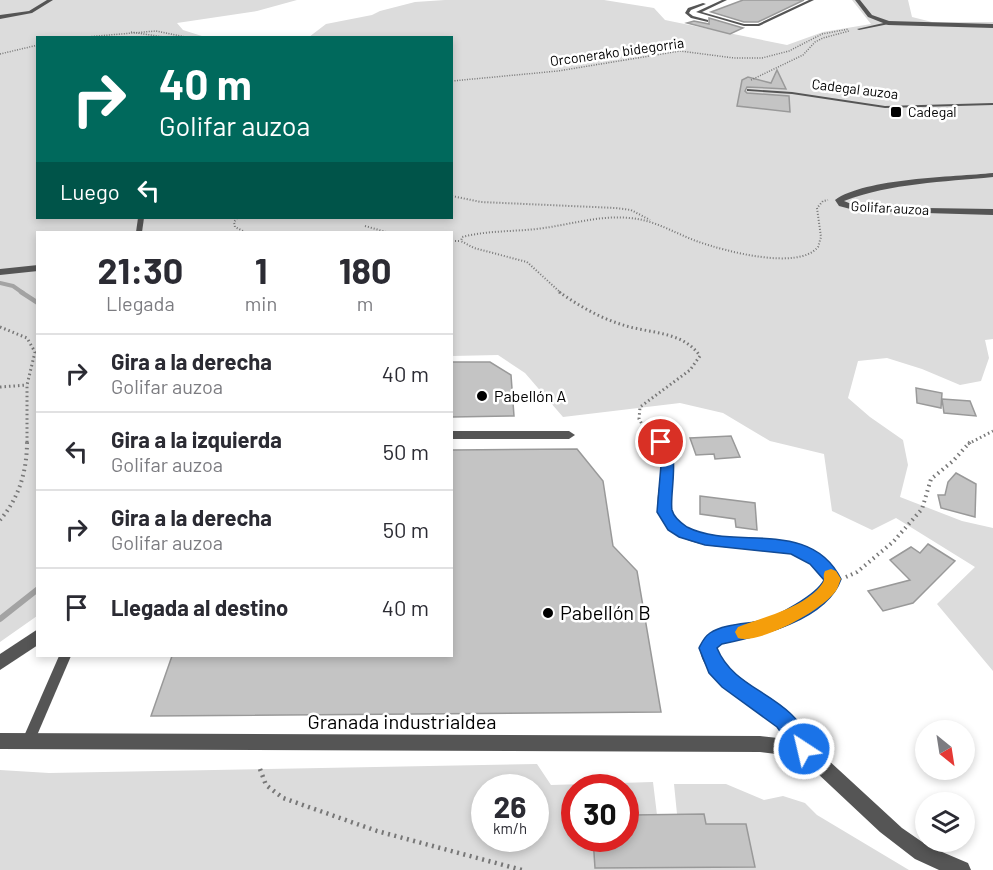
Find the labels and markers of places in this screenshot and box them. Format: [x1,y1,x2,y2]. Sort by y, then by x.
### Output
place label: Cadegal [908,103,957,120]
marker: Cadegal [889,105,903,119]
place label: Pabellón A [494,386,567,405]
marker: Pabellón A [475,389,489,403]
pin [635,416,686,467]
place label: Pabellón B [560,600,651,624]
marker: Pabellón B [541,606,555,620]

